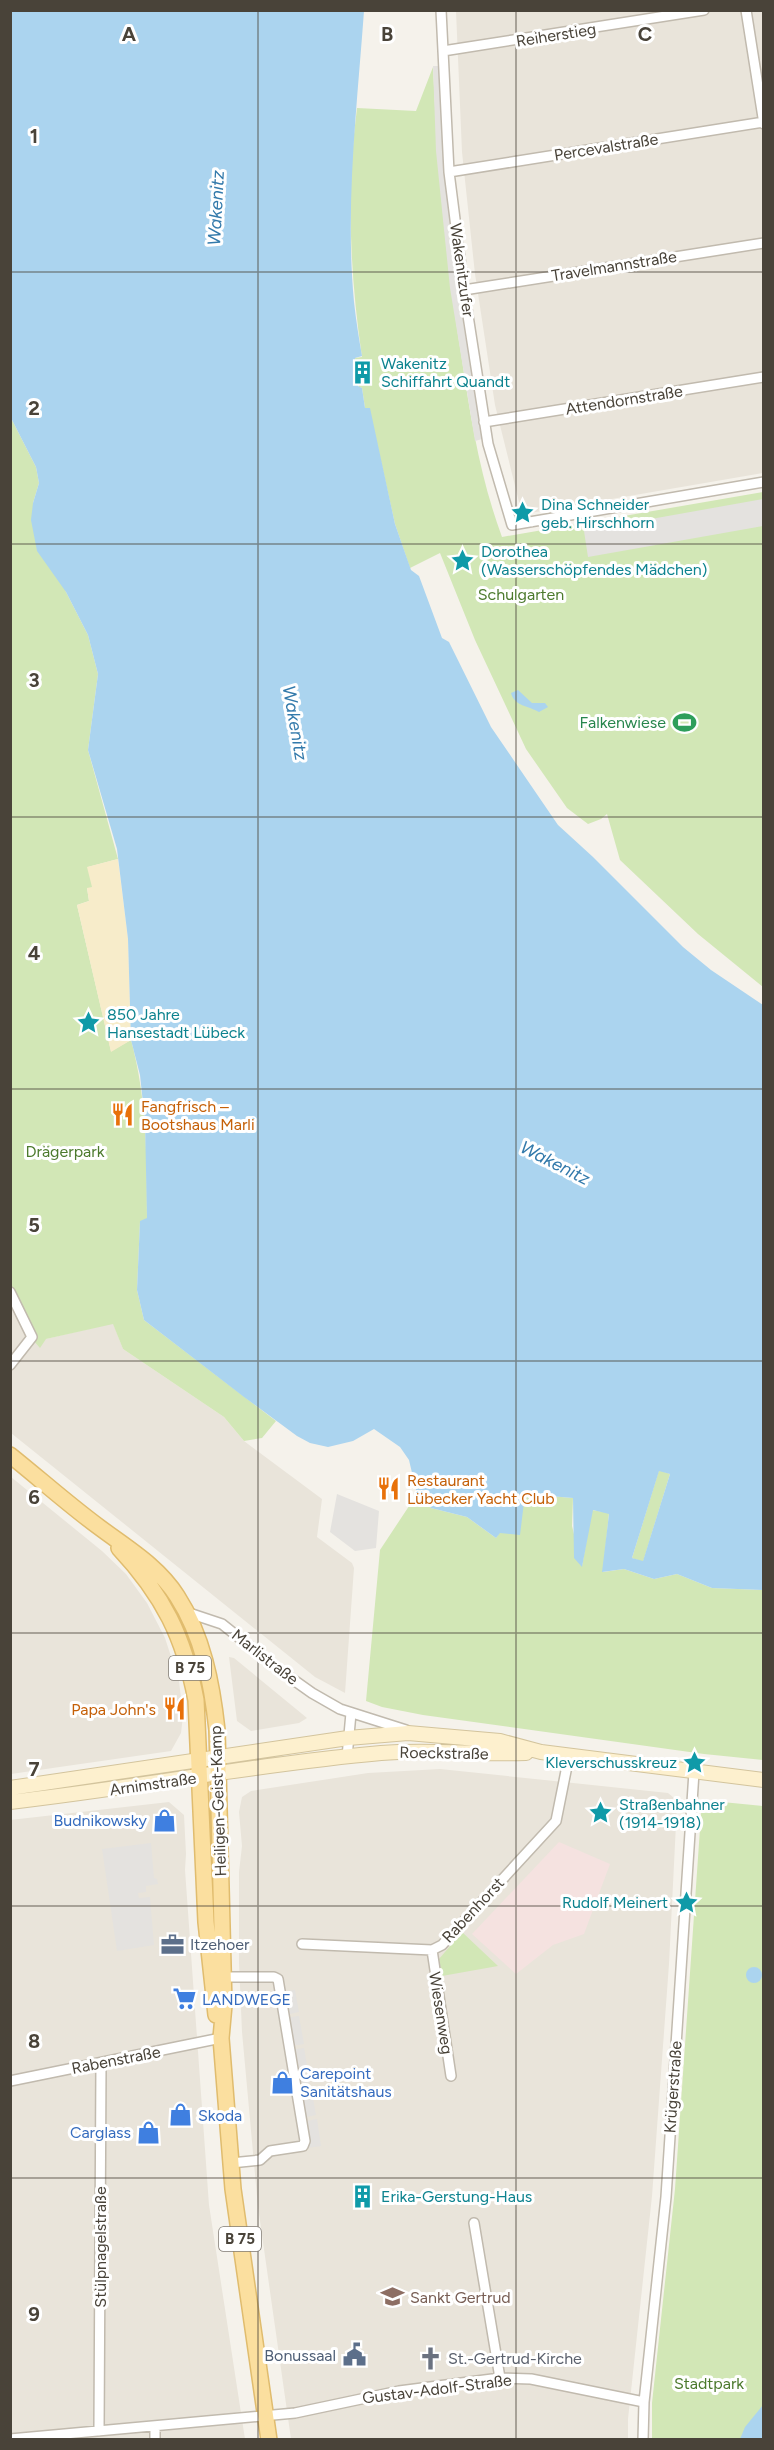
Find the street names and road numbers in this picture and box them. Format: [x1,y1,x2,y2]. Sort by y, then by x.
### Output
street label: Reiherstieg [515,19,597,51]
street label: Percevalstraße [553,129,660,165]
street label: Wakenitzufer [446,222,478,319]
street label: Travelmannstraße [550,247,678,285]
street label: Attendornstraße [564,381,684,419]
street label: Marlistraße [228,1625,302,1689]
road number: B 75 [169,1656,211,1680]
street label: Heiligen-Geist-Kamp [206,1725,230,1877]
street label: Roeckstraße [399,1743,489,1763]
street label: Arnimstraße [108,1768,198,1799]
street label: Rabenhorst [438,1873,508,1947]
street label: Wiesenweg [425,1970,457,2056]
street label: Krügerstraße [660,2040,686,2134]
street label: Rabenstraße [70,2042,162,2078]
street label: Stülpnagelstraße [91,2186,110,2308]
road number: B 75 [219,2227,261,2251]
street label: Gustav-Adolf-Straße [361,2370,513,2408]

